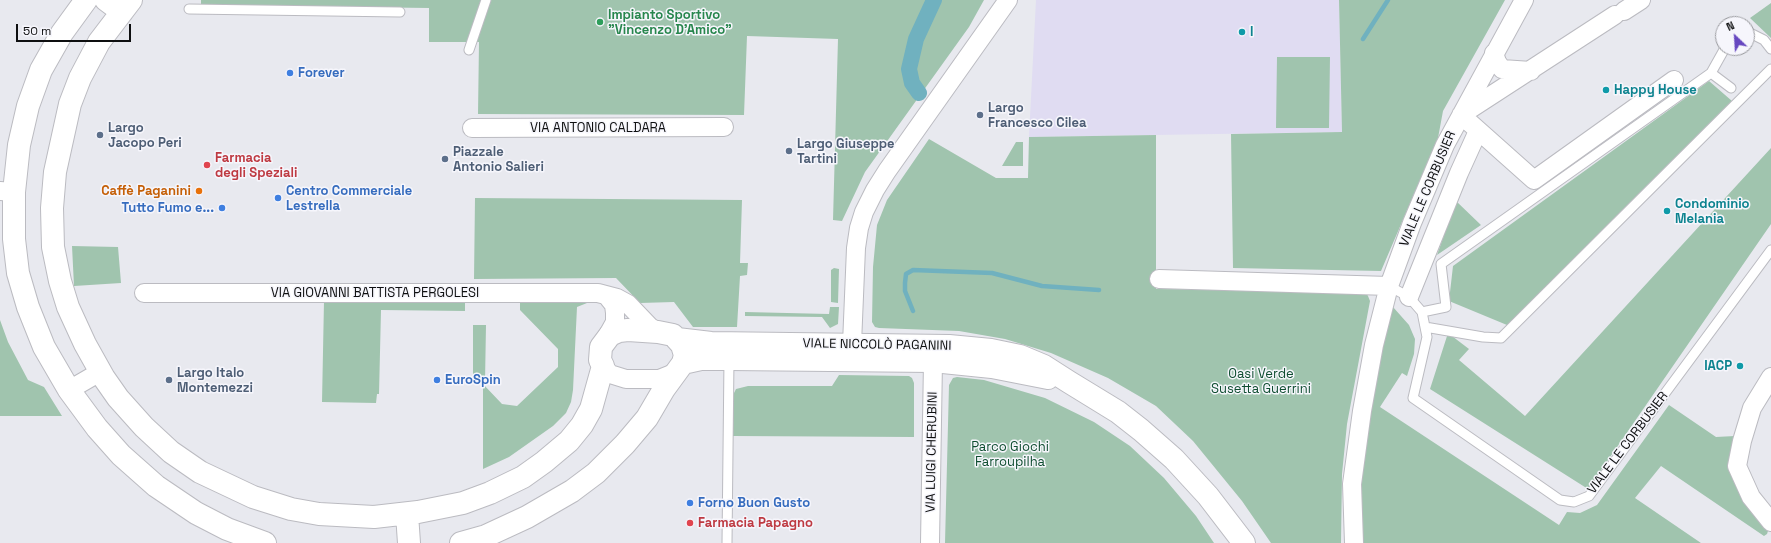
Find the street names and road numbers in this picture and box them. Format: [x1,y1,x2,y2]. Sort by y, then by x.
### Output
street label: VIA ANTONIO CALDARA [530,120,666,136]
street label: VIALE LE CORBUSIER [1397,129,1459,249]
street label: VIA GIOVANNI BATTISTA PERGOLESI [271,285,479,301]
street label: VIALE NICCOLÒ PAGANINI [802,336,952,354]
street label: VIALE LE CORBUSIER [1584,389,1672,497]
street label: VIA LUIGI CHERUBINI [923,391,941,513]

